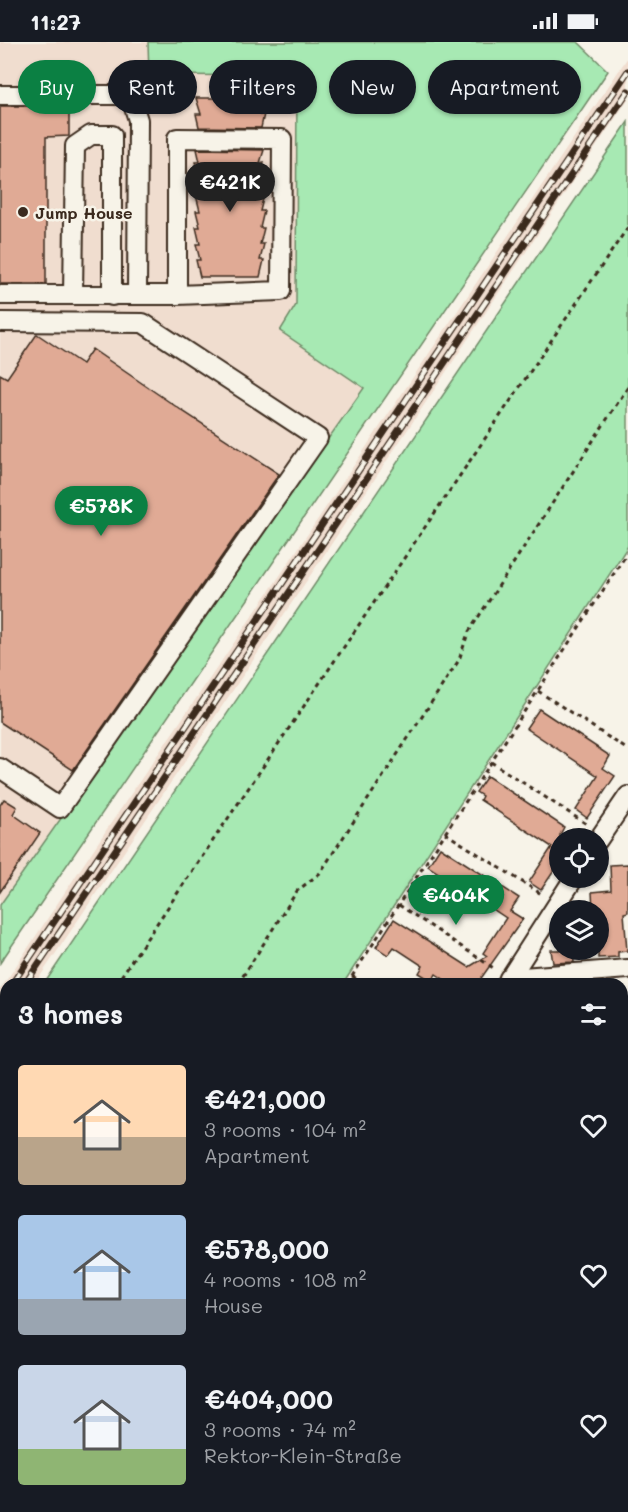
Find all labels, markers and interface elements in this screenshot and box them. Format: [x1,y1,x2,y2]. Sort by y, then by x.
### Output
text: 11:27 [30,7,81,36]
chip: Buy [18,60,96,114]
chip: Rent [108,60,197,114]
chip: Filters [209,60,317,114]
chip: New [329,60,416,114]
chip: Apartment [428,60,581,114]
pin: €421K [188,162,272,213]
text: €421K [199,168,261,194]
place label: Jump House [35,202,133,223]
marker: Jump House [16,205,30,219]
pin: €578K [59,486,143,537]
text: €578K [69,492,133,518]
map controls [549,828,609,960]
button: locate [549,828,609,888]
pin: €404K [414,875,498,926]
text: €404K [422,881,490,907]
button: layers [549,900,609,960]
text: 3 homes [18,997,123,1031]
icon: filters [577,998,610,1031]
text: €421,000 [204,1082,326,1116]
icon: home [66,1089,138,1161]
icon: heart [577,1109,610,1142]
text: 3 rooms · 104 m² [204,1116,366,1142]
text: Apartment [204,1142,310,1168]
text: €578,000 [204,1232,329,1266]
icon: home [66,1239,138,1311]
icon: heart [577,1259,610,1292]
text: 4 rooms · 108 m² [204,1266,366,1292]
text: House [204,1292,263,1318]
text: €404,000 [204,1382,333,1416]
icon: home [66,1389,138,1461]
icon: heart [577,1409,610,1442]
text: 3 rooms · 74 m² [204,1416,356,1442]
text: Rektor-Klein-Straße [204,1442,402,1468]

